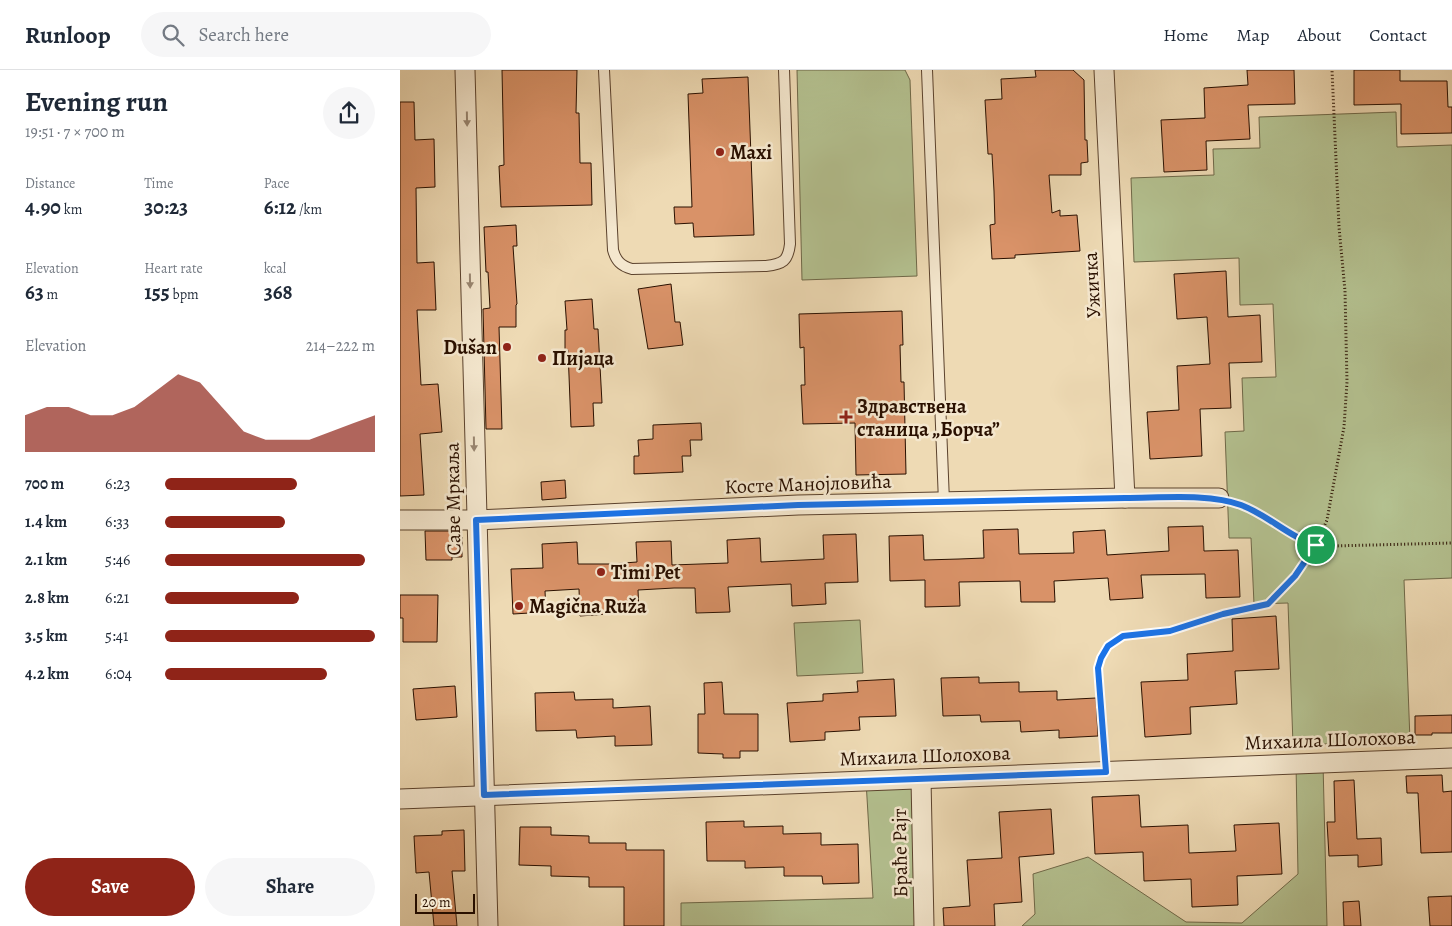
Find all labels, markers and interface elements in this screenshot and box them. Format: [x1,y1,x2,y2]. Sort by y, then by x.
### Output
search box [141,12,491,57]
text: Runloop [25,19,111,51]
icon: search [159,21,187,49]
text: Search here [199,22,289,48]
text: Home [1163,23,1208,47]
text: Map [1236,23,1269,47]
text: About [1297,23,1341,47]
text: Contact [1369,23,1427,47]
text: Evening run [25,83,168,121]
button: share [323,87,375,139]
one-way arrow [463,111,471,127]
text: 19:51 · 7 × 700 m [25,121,125,143]
place label: Maxi [730,139,772,166]
marker: Maxi [714,146,726,158]
text: Distance [25,174,75,193]
text: Time [144,174,173,193]
text: Pace [264,174,290,193]
text: 4.90 [25,193,61,221]
text: 30:23 [144,193,188,221]
text: 6:12 [264,193,296,221]
text: km [61,200,82,219]
text: /km [296,200,322,219]
street label: Ужичка [1077,250,1107,319]
text: Elevation [25,259,79,278]
text: Heart rate [144,259,203,278]
text: kcal [264,259,286,278]
one-way arrow [467,273,475,289]
text: 63 [25,278,44,306]
text: 155 [144,278,170,306]
text: 368 [264,278,293,306]
text: m [44,285,58,304]
text: bpm [170,285,199,304]
place label: Dušan [443,334,497,361]
text: Elevation [25,335,86,357]
text: 214–222 m [306,335,375,357]
marker: Dušan [501,341,513,353]
place label: Пијаца [552,345,615,372]
marker: Пијаца [536,352,548,364]
place label: Здравствена станица „Борча” [857,393,1000,443]
marker: Здравствена станица „Борча” [839,410,853,424]
one-way arrow [470,436,478,452]
street label: Саве Мркаља [439,441,467,556]
street label: Косте Манојловића [724,468,893,500]
text: 700 m [25,473,64,495]
text: 6:23 [105,473,130,495]
text: 1.4 km [25,511,67,533]
text: 6:33 [105,511,130,533]
pin [1295,524,1337,566]
icon: arrive [1302,531,1330,559]
text: 2.1 km [25,549,67,571]
text: 5:46 [105,549,130,571]
place label: Timi Pet [611,559,681,586]
marker: Timi Pet [595,566,607,578]
text: 2.8 km [25,587,69,609]
text: 6:21 [105,587,129,609]
place label: Magična Ruža [529,593,647,620]
marker: Magična Ruža [513,600,525,612]
text: 3.5 km [25,625,68,647]
text: 5:41 [105,625,128,647]
text: 4.2 km [25,663,69,685]
text: 6:04 [105,663,132,685]
street label: Михаила Шолохова [1244,723,1417,756]
street label: Михаила Шолохова [839,739,1012,772]
street label: Браће Рајт [886,808,914,898]
button: Save [25,858,195,916]
button: Share [205,858,375,916]
scale bar [415,891,475,914]
text: 20 m [422,893,451,912]

